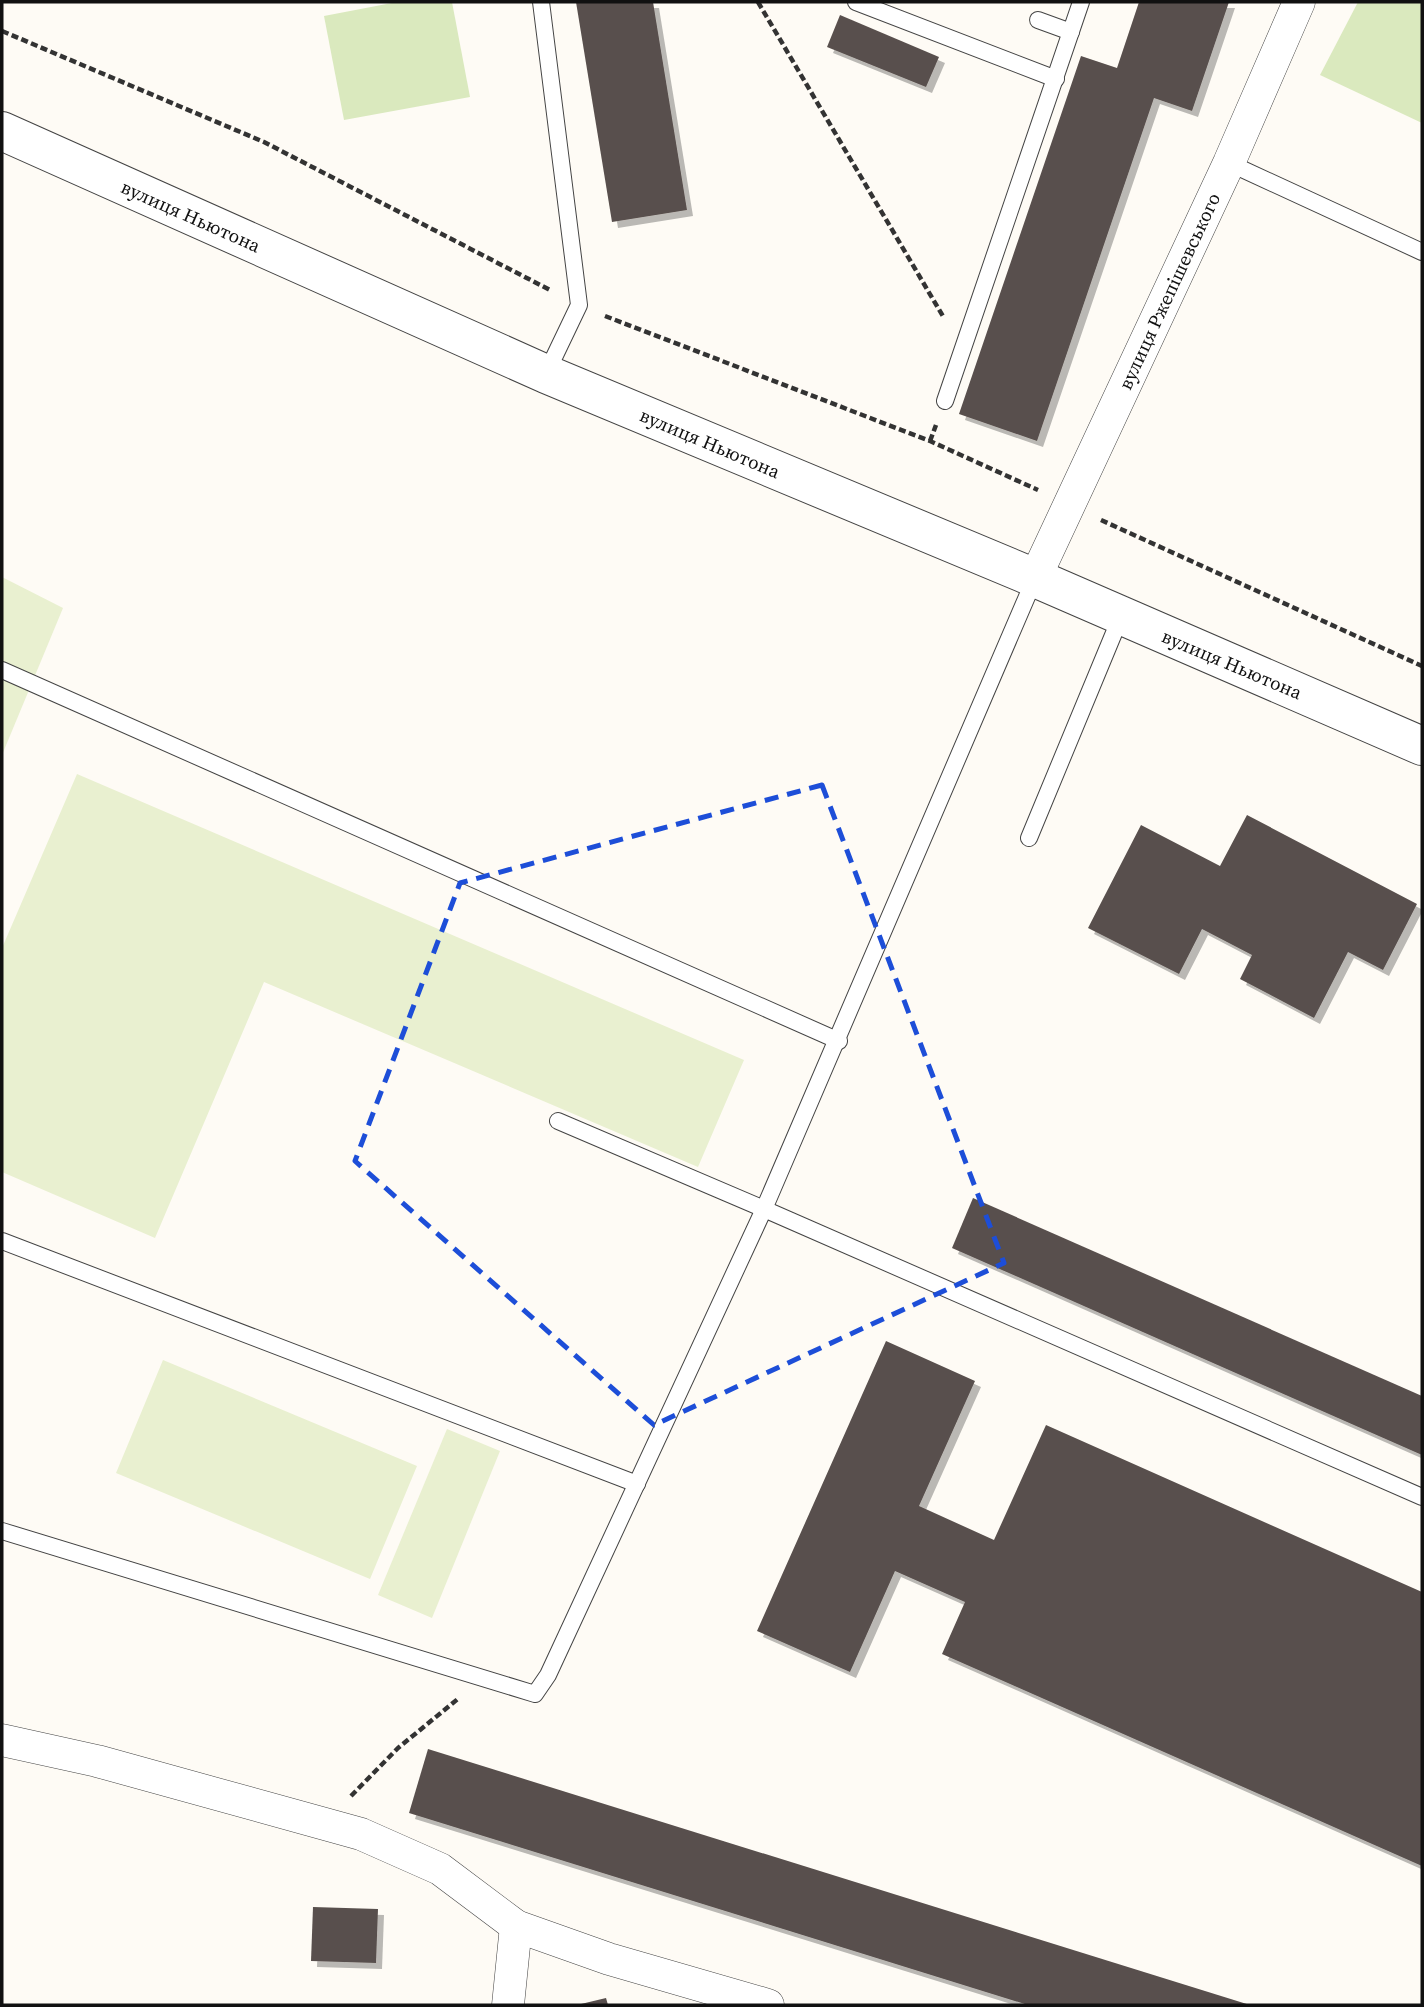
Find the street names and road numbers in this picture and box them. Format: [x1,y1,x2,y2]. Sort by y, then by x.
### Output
street label: вулиця Ньютона [117,174,265,259]
street label: вулиця Ржепішевського [1112,188,1226,394]
street label: вулиця Ньютона [636,402,784,484]
street label: вулиця Ньютона [1158,623,1306,705]

